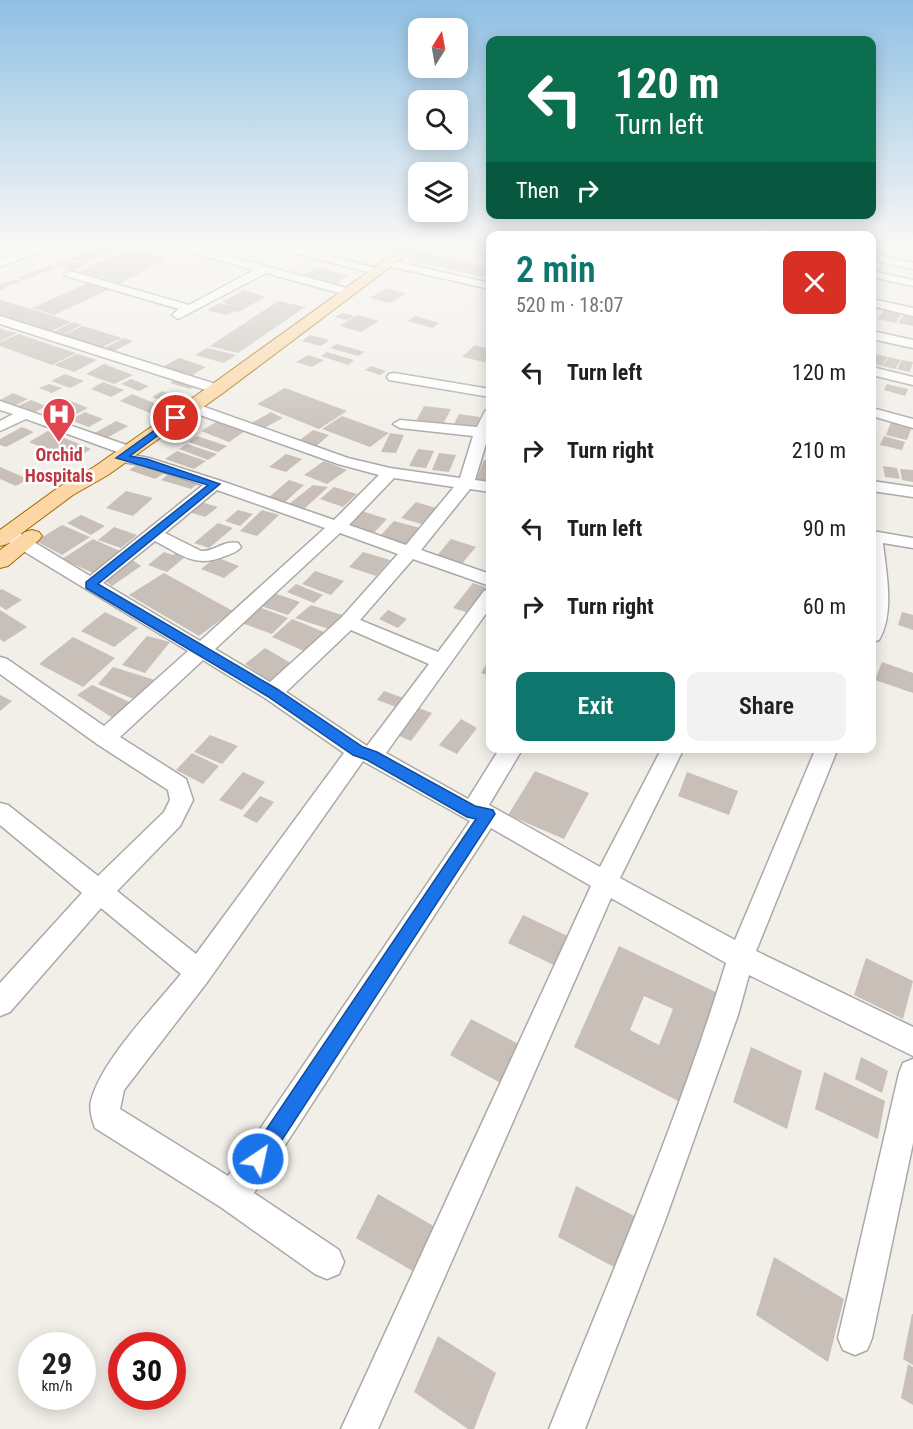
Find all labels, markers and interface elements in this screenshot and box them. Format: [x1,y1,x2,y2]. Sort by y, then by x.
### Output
north arrow [408,18,468,78]
map controls [408,18,468,222]
text: 120 m [615,59,720,108]
icon: left [516,60,594,138]
button: search [408,90,468,150]
text: Turn left [615,109,704,141]
button: layers [408,162,468,222]
icon: right [571,174,604,207]
text: Then [516,178,559,203]
text: 2 min [516,249,596,291]
button: close [783,251,846,314]
text: 520 m · 18:07 [516,293,623,317]
icon: left [516,356,549,389]
text: Turn left [567,360,642,385]
text: 120 m [792,360,846,385]
pin [150,392,201,443]
hospital icon: Orchid Hospitals [41,396,77,443]
icon: arrive [159,401,192,434]
icon: right [516,434,549,467]
text: Turn right [567,438,654,463]
text: 210 m [792,438,846,463]
place label: Orchid Hospitals [25,444,93,486]
icon: left [516,512,549,545]
text: Turn left [567,516,642,541]
text: 90 m [803,516,846,541]
icon: right [516,590,549,623]
text: Turn right [567,594,654,619]
text: 60 m [803,594,846,619]
button: Exit [516,672,675,741]
button: Share [687,672,846,741]
position arrow [226,1127,290,1191]
speed limit sign: 30 [108,1332,186,1410]
text: 29 [42,1346,72,1381]
text: km/h [42,1377,72,1395]

